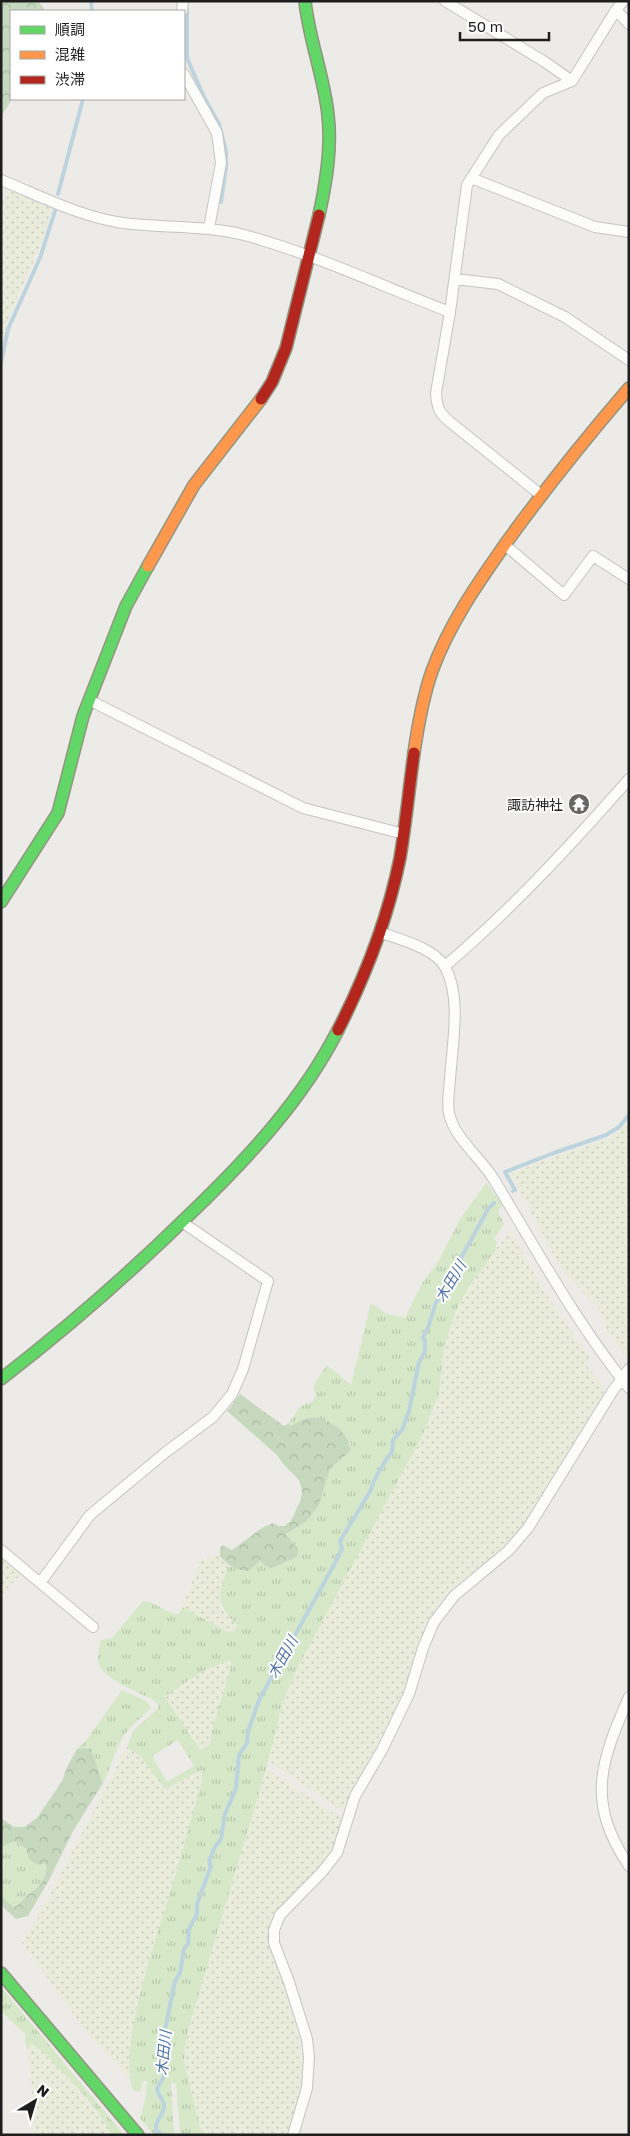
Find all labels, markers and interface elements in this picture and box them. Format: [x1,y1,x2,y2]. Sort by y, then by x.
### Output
legend [10,10,185,100]
scale bar [460,10,549,42]
text: 50 m [468,17,503,35]
text: 順調 [55,20,85,38]
text: 混雑 [55,45,85,63]
text: 渋滞 [55,70,85,88]
temple icon: 諏訪神社 [567,792,591,816]
place label: 諏訪神社 [507,796,563,813]
water label: 木田川 [431,1255,470,1305]
water label: 木田川 [263,1631,302,1681]
water label: 木田川 [152,2028,174,2076]
north arrow [10,2076,60,2126]
text: N [34,2080,53,2100]

